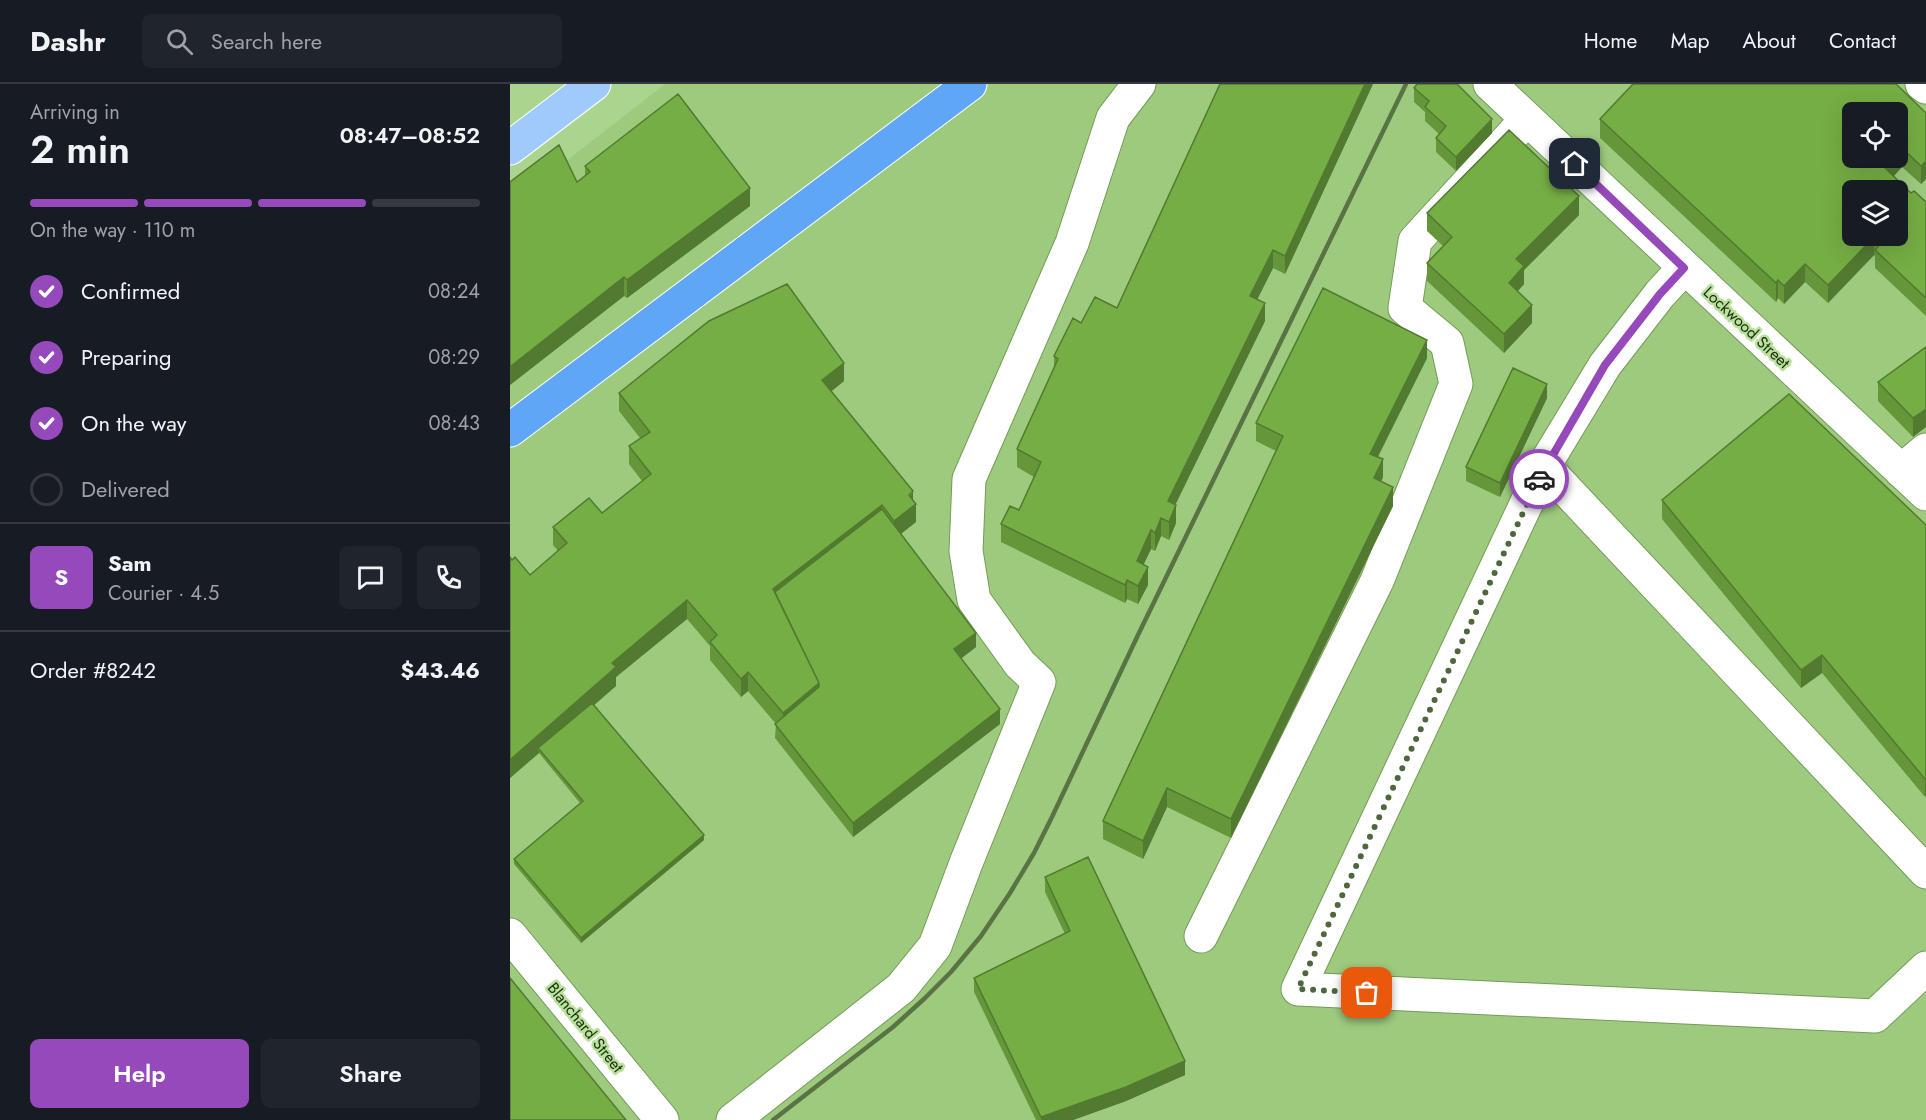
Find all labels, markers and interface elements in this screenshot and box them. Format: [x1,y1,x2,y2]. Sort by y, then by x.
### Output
search box [142,14,562,68]
text: Dashr [30,21,106,62]
icon: search [163,25,196,58]
text: Search here [211,25,322,57]
text: Home [1584,26,1637,56]
text: Map [1670,26,1710,56]
text: About [1743,26,1796,56]
text: Contact [1829,26,1896,56]
text: Arriving in [30,98,120,127]
map controls [1842,102,1908,246]
button: locate [1842,102,1908,168]
text: 08:47–08:52 [340,119,480,151]
text: 2 min [30,121,130,178]
pin [1549,138,1600,189]
icon: home [1558,147,1591,180]
button: layers [1842,180,1908,246]
text: On the way · 110 m [30,216,195,245]
icon: check [30,275,63,308]
text: Confirmed [81,275,180,307]
text: 08:24 [428,277,480,306]
street label: Lockwood Street [1698,281,1795,374]
icon: check [30,341,63,374]
text: Preparing [81,341,172,373]
text: 08:29 [428,343,480,372]
icon: check [30,407,63,440]
text: On the way [81,407,186,439]
text: 08:43 [429,409,480,438]
courier [1509,449,1569,509]
icon: car [1523,463,1556,496]
text: Delivered [81,473,170,505]
button: chat [339,546,402,609]
button: phone [417,546,480,609]
text: Sam [108,547,152,579]
text: S [55,561,68,593]
text: Courier · 4.5 [108,579,219,608]
text: Order #8242 [30,654,156,686]
text: $43.46 [400,654,480,686]
pin [1341,967,1392,1018]
icon: bag [1350,976,1383,1009]
street label: Blanchard Street [542,977,629,1077]
button: Help [30,1039,249,1108]
button: Share [261,1039,480,1108]

